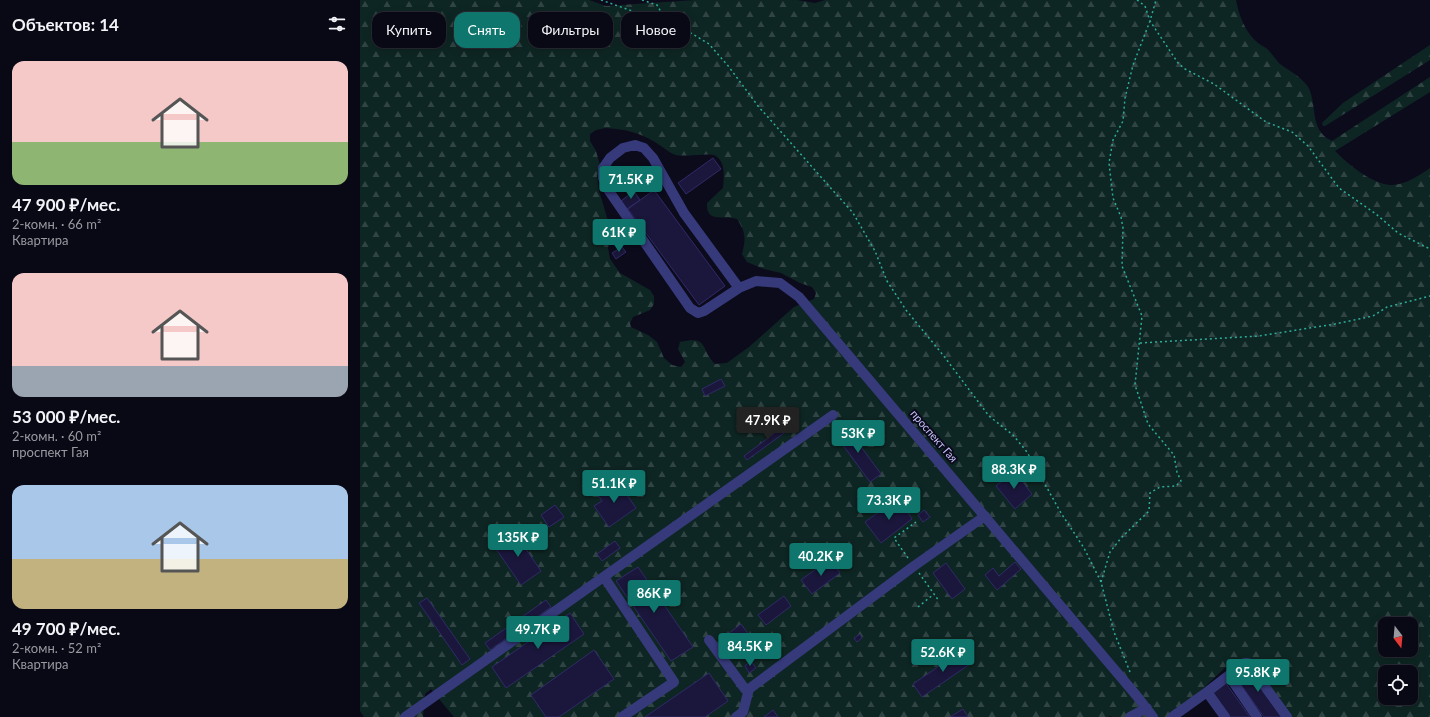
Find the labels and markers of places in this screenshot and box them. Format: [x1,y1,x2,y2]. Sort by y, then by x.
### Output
pin: 71.5K ₽ [594,166,668,200]
pin: 61K ₽ [591,219,647,253]
pin: 47.9K ₽ [731,407,805,441]
pin: 53K ₽ [830,420,886,454]
pin: 88.3K ₽ [977,456,1051,490]
pin: 51.1K ₽ [577,470,651,504]
pin: 73.3K ₽ [852,487,926,521]
pin: 135K ₽ [485,524,551,558]
pin: 40.2K ₽ [784,543,858,577]
pin: 86K ₽ [626,580,682,614]
pin: 49.7K ₽ [501,616,575,650]
pin: 84.5K ₽ [713,633,787,667]
pin: 52.6K ₽ [906,639,980,673]
pin: 95.8K ₽ [1221,659,1295,693]

